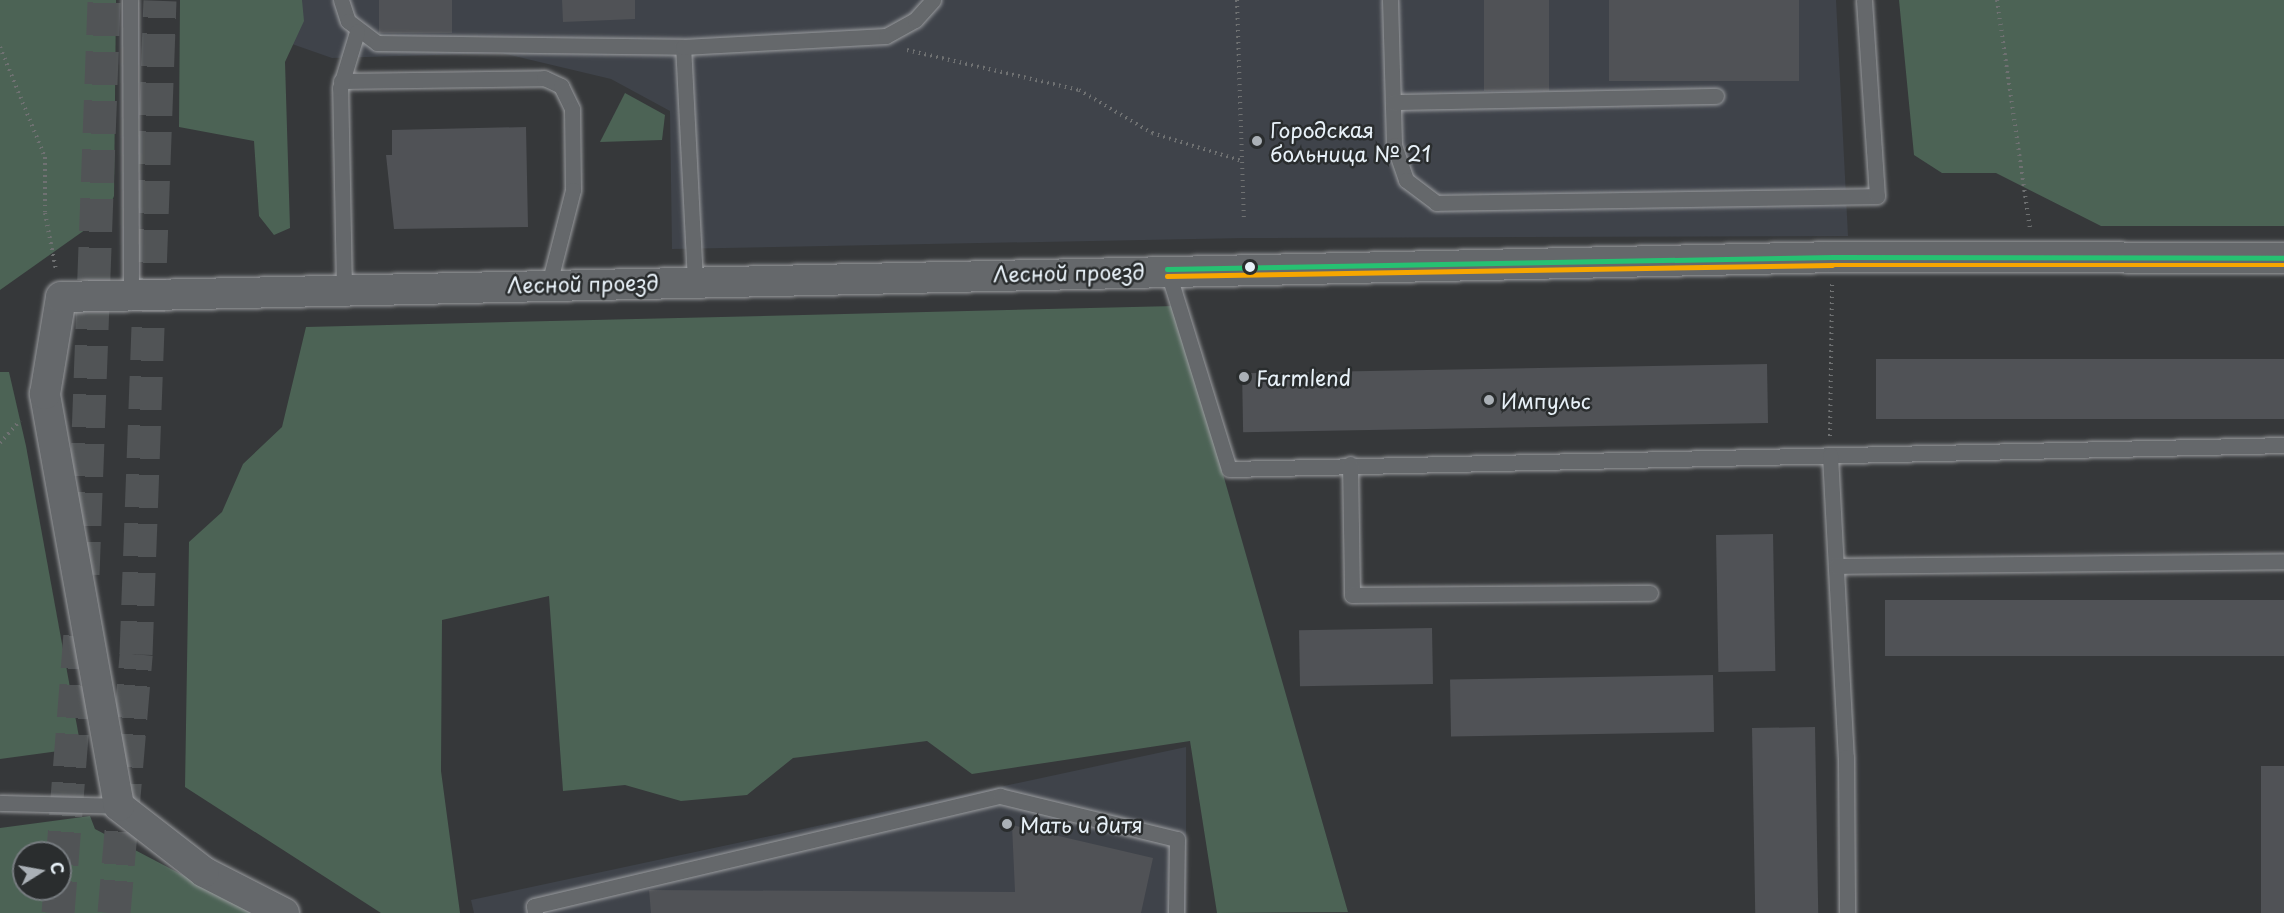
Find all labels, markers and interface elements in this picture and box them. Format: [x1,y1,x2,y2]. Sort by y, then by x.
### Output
place label: Городская больница № 21 [1270,116,1432,166]
marker: Городская больница № 21 [1248,132,1266,150]
street label: Лесной проезд [993,258,1145,286]
unlabelled marker [1244,261,1256,273]
street label: Лесной проезд [507,269,659,297]
place label: Farmlend [1256,364,1351,390]
marker: Farmlend [1237,370,1251,384]
place label: Импульс [1501,387,1591,413]
marker: Импульс [1482,393,1496,407]
place label: Мать и дитя [1020,811,1145,837]
marker: Мать и дитя [998,815,1016,833]
north arrow [12,841,72,901]
text: С [45,860,71,876]

